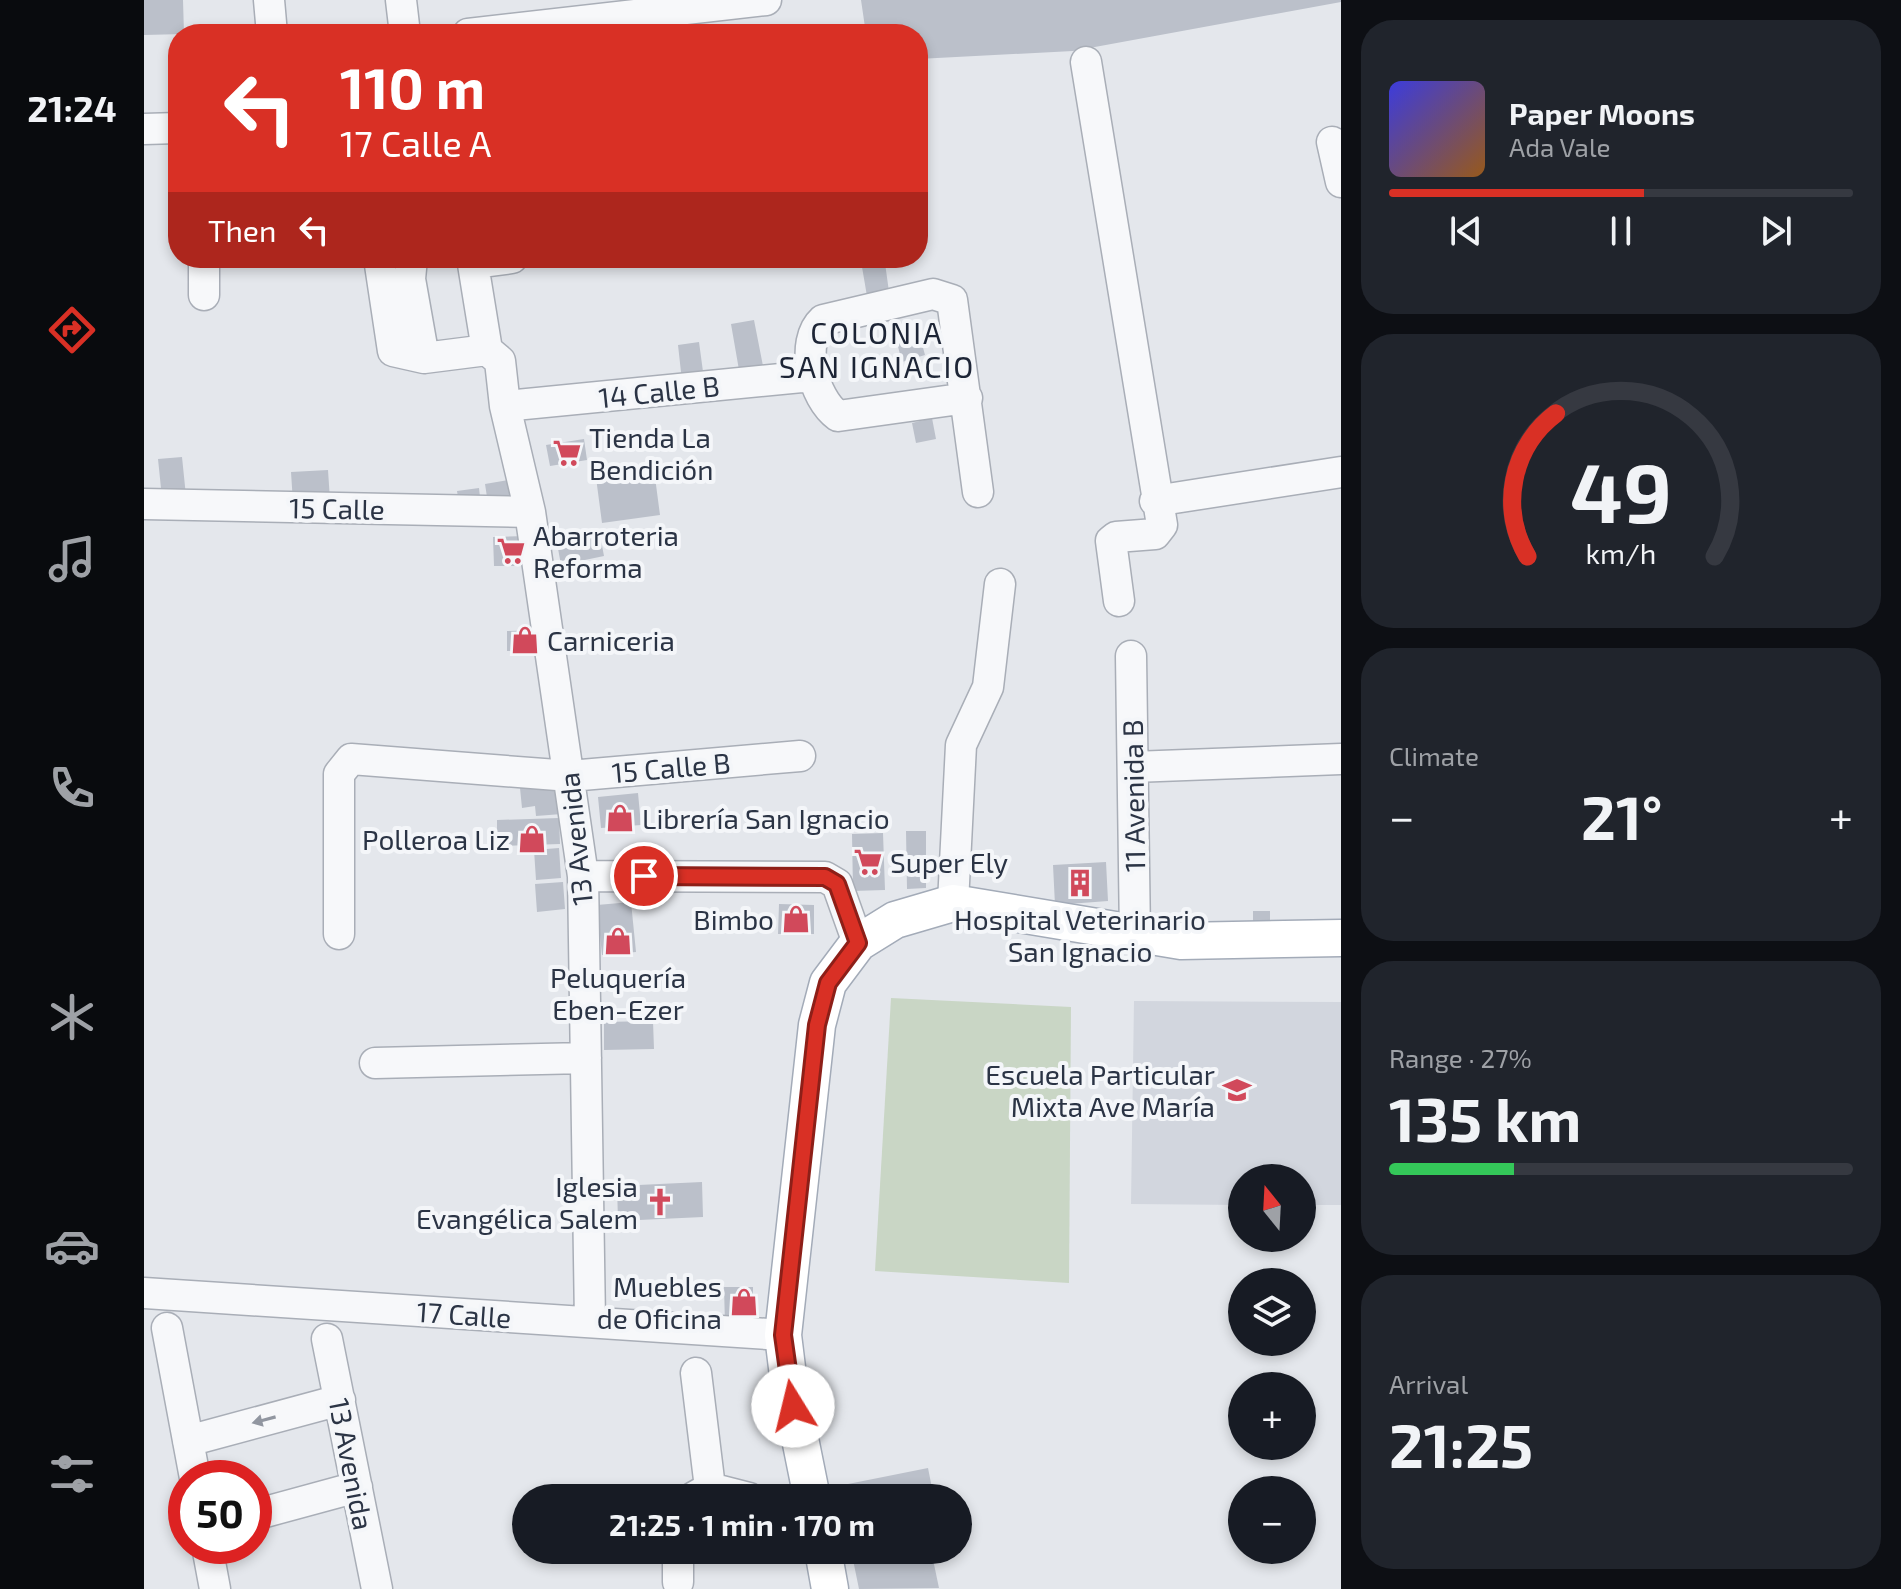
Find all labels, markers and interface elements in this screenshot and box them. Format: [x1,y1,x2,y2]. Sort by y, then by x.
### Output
text: 110 m [340,53,485,120]
icon: left [208,56,312,160]
text: 21:24 [27,86,117,129]
text: Paper Moons [1509,95,1695,131]
text: 17 Calle A [340,121,491,164]
text: Ada Vale [1509,131,1611,162]
icon: left [292,208,336,252]
icon: previous [1444,209,1488,253]
icon: pause [1599,209,1643,253]
icon: next [1754,209,1798,253]
text: Then [208,212,276,248]
icon: directions [44,302,100,358]
district label: COLONIA SAN IGNACIO [779,314,975,384]
street label: 14 Calle B [597,368,721,414]
place label: Tienda La Bendición [589,420,713,486]
supermarket icon: Tienda La Bendición [552,438,582,468]
text: 49 [1570,439,1672,539]
street label: 15 Calle [289,490,385,526]
place label: Abarroteria Reforma [533,518,679,584]
icon: music [44,531,100,587]
text: km/h [1586,535,1656,570]
supermarket icon: Abarroteria Reforma [496,536,526,566]
place label: Carniceria [547,623,675,657]
shop icon: Carniceria [510,625,540,655]
street label: 11 Avenida B [1115,719,1151,873]
text: Climate [1389,740,1479,771]
street label: 15 Calle B [610,745,732,789]
icon: phone [44,760,100,816]
street label: 13 Avenida [551,771,599,907]
text: 21° [1581,780,1662,852]
text: − [1389,789,1415,842]
text: + [1829,789,1853,842]
place label: Librería San Ignacio [642,801,890,835]
shop icon: Librería San Ignacio [605,803,635,833]
place label: Polleroa Liz [362,822,510,856]
shop icon: Polleroa Liz [517,824,547,854]
pin [610,842,678,910]
place label: Super Ely [890,845,1008,879]
supermarket icon: Super Ely [853,847,883,877]
icon: arrive [622,854,666,898]
building icon: Hospital Veterinario San Ignacio [1065,868,1095,898]
place label: Bimbo [693,902,774,936]
place label: Hospital Veterinario San Ignacio [954,902,1206,968]
shop icon: Bimbo [781,904,811,934]
shop icon: Peluquería Eben-Ezer [603,926,633,956]
place label: Peluquería Eben-Ezer [550,960,686,1026]
icon: climate [44,989,100,1045]
text: Range · 27% [1389,1042,1532,1073]
place label: Escuela Particular Mixta Ave María [985,1057,1215,1123]
school or university icon: Escuela Particular Mixta Ave María [1222,1075,1252,1105]
text: 135 km [1389,1082,1581,1154]
north arrow [1228,1164,1316,1252]
map controls [1228,1164,1316,1564]
place label: Iglesia Evangélica Salem [416,1169,638,1235]
church icon: Iglesia Evangélica Salem [645,1187,675,1217]
icon: car [44,1218,100,1274]
button: layers [1228,1268,1316,1356]
place label: Muebles de Oficina [597,1269,722,1335]
shop icon: Muebles de Oficina [729,1287,759,1317]
street label: 17 Calle [416,1294,512,1334]
position arrow [751,1364,835,1448]
text: Arrival [1389,1368,1468,1399]
button: + [1228,1372,1316,1460]
street label: 13 Avenida [323,1395,381,1533]
text: 21:25 [1389,1408,1533,1480]
one-way arrow [252,1415,277,1427]
icon: filters [44,1446,100,1502]
speed limit sign: 50 [168,1460,272,1564]
button: − [1228,1476,1316,1564]
text: 21:25 · 1 min · 170 m [609,1506,875,1542]

